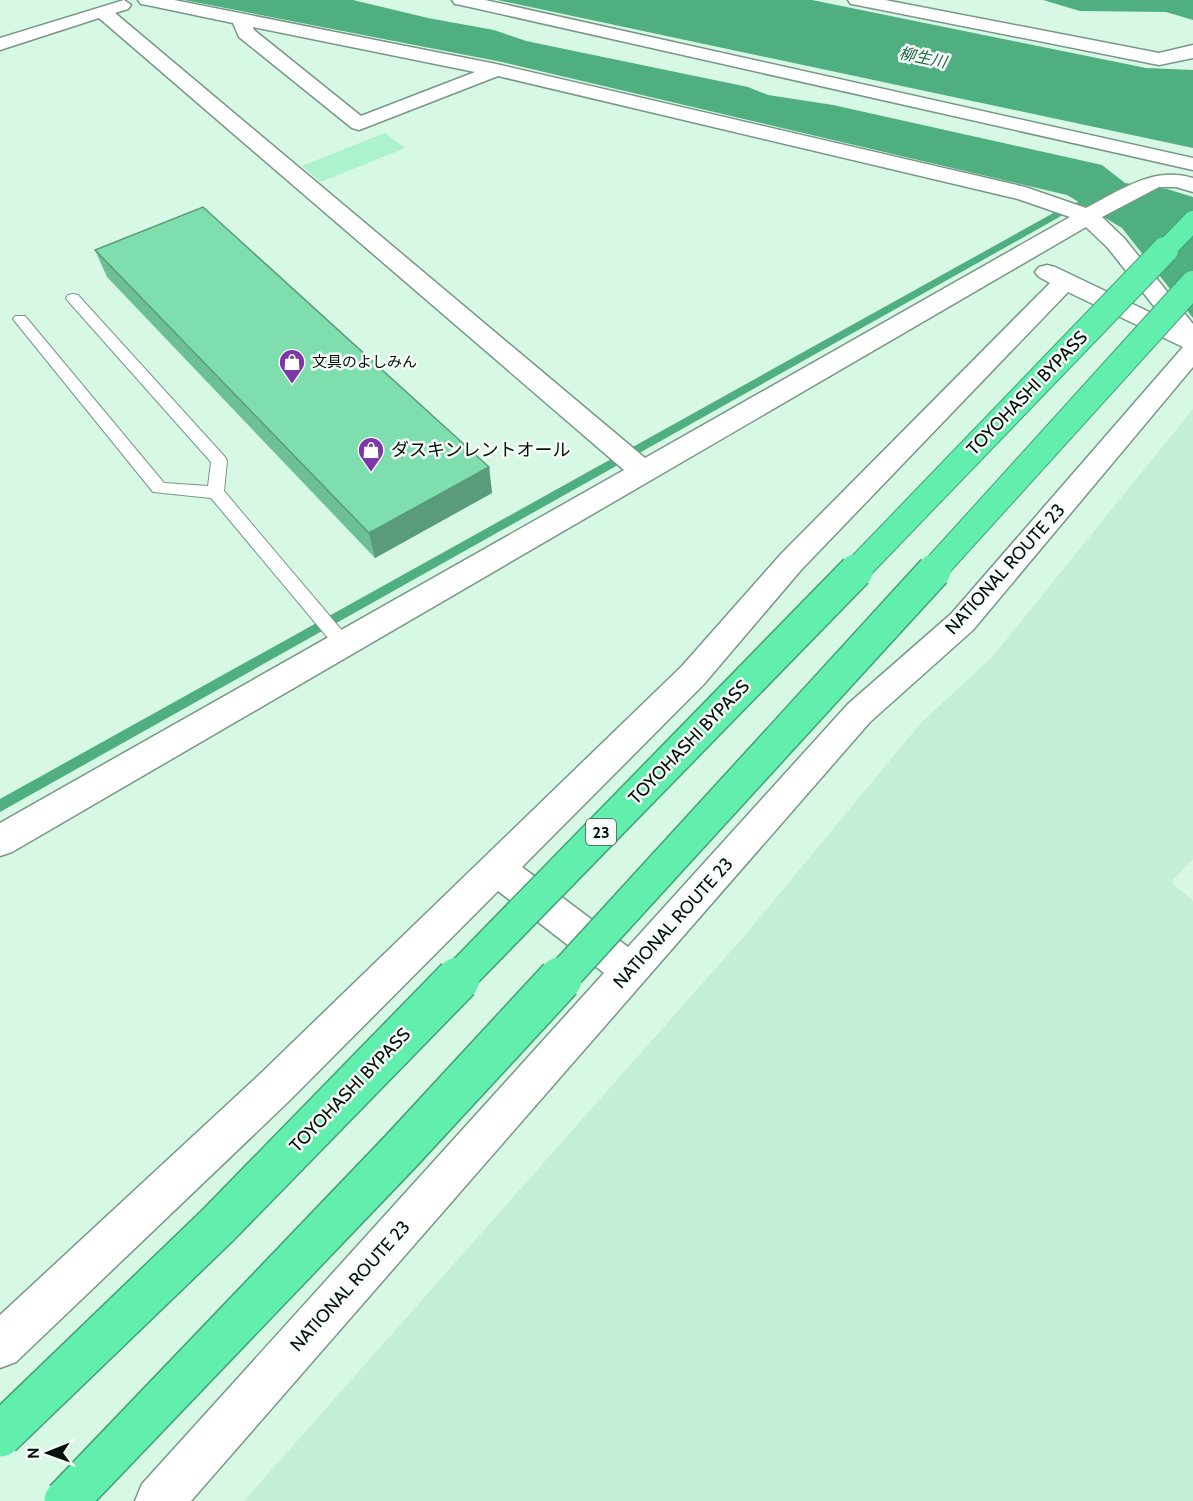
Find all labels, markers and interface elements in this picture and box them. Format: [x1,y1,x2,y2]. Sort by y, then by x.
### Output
water label: 柳生川 [897,43,950,72]
street label: TOYOHASHI BYPASS [962,326,1092,460]
shop icon: 文具のよしみん [277,347,307,385]
place label: 文具のよしみん [312,353,417,371]
shop icon: ダスキンレントオール [356,435,386,473]
place label: ダスキンレントオール [391,439,570,461]
street label: NATIONAL ROUTE 23 [941,499,1069,639]
street label: TOYOHASHI BYPASS [624,675,754,809]
road number: 23 [586,819,616,845]
street label: NATIONAL ROUTE 23 [609,853,737,993]
street label: TOYOHASHI BYPASS [285,1023,415,1157]
street label: NATIONAL ROUTE 23 [286,1216,414,1356]
north arrow [18,1423,78,1483]
text: N [24,1447,43,1459]

